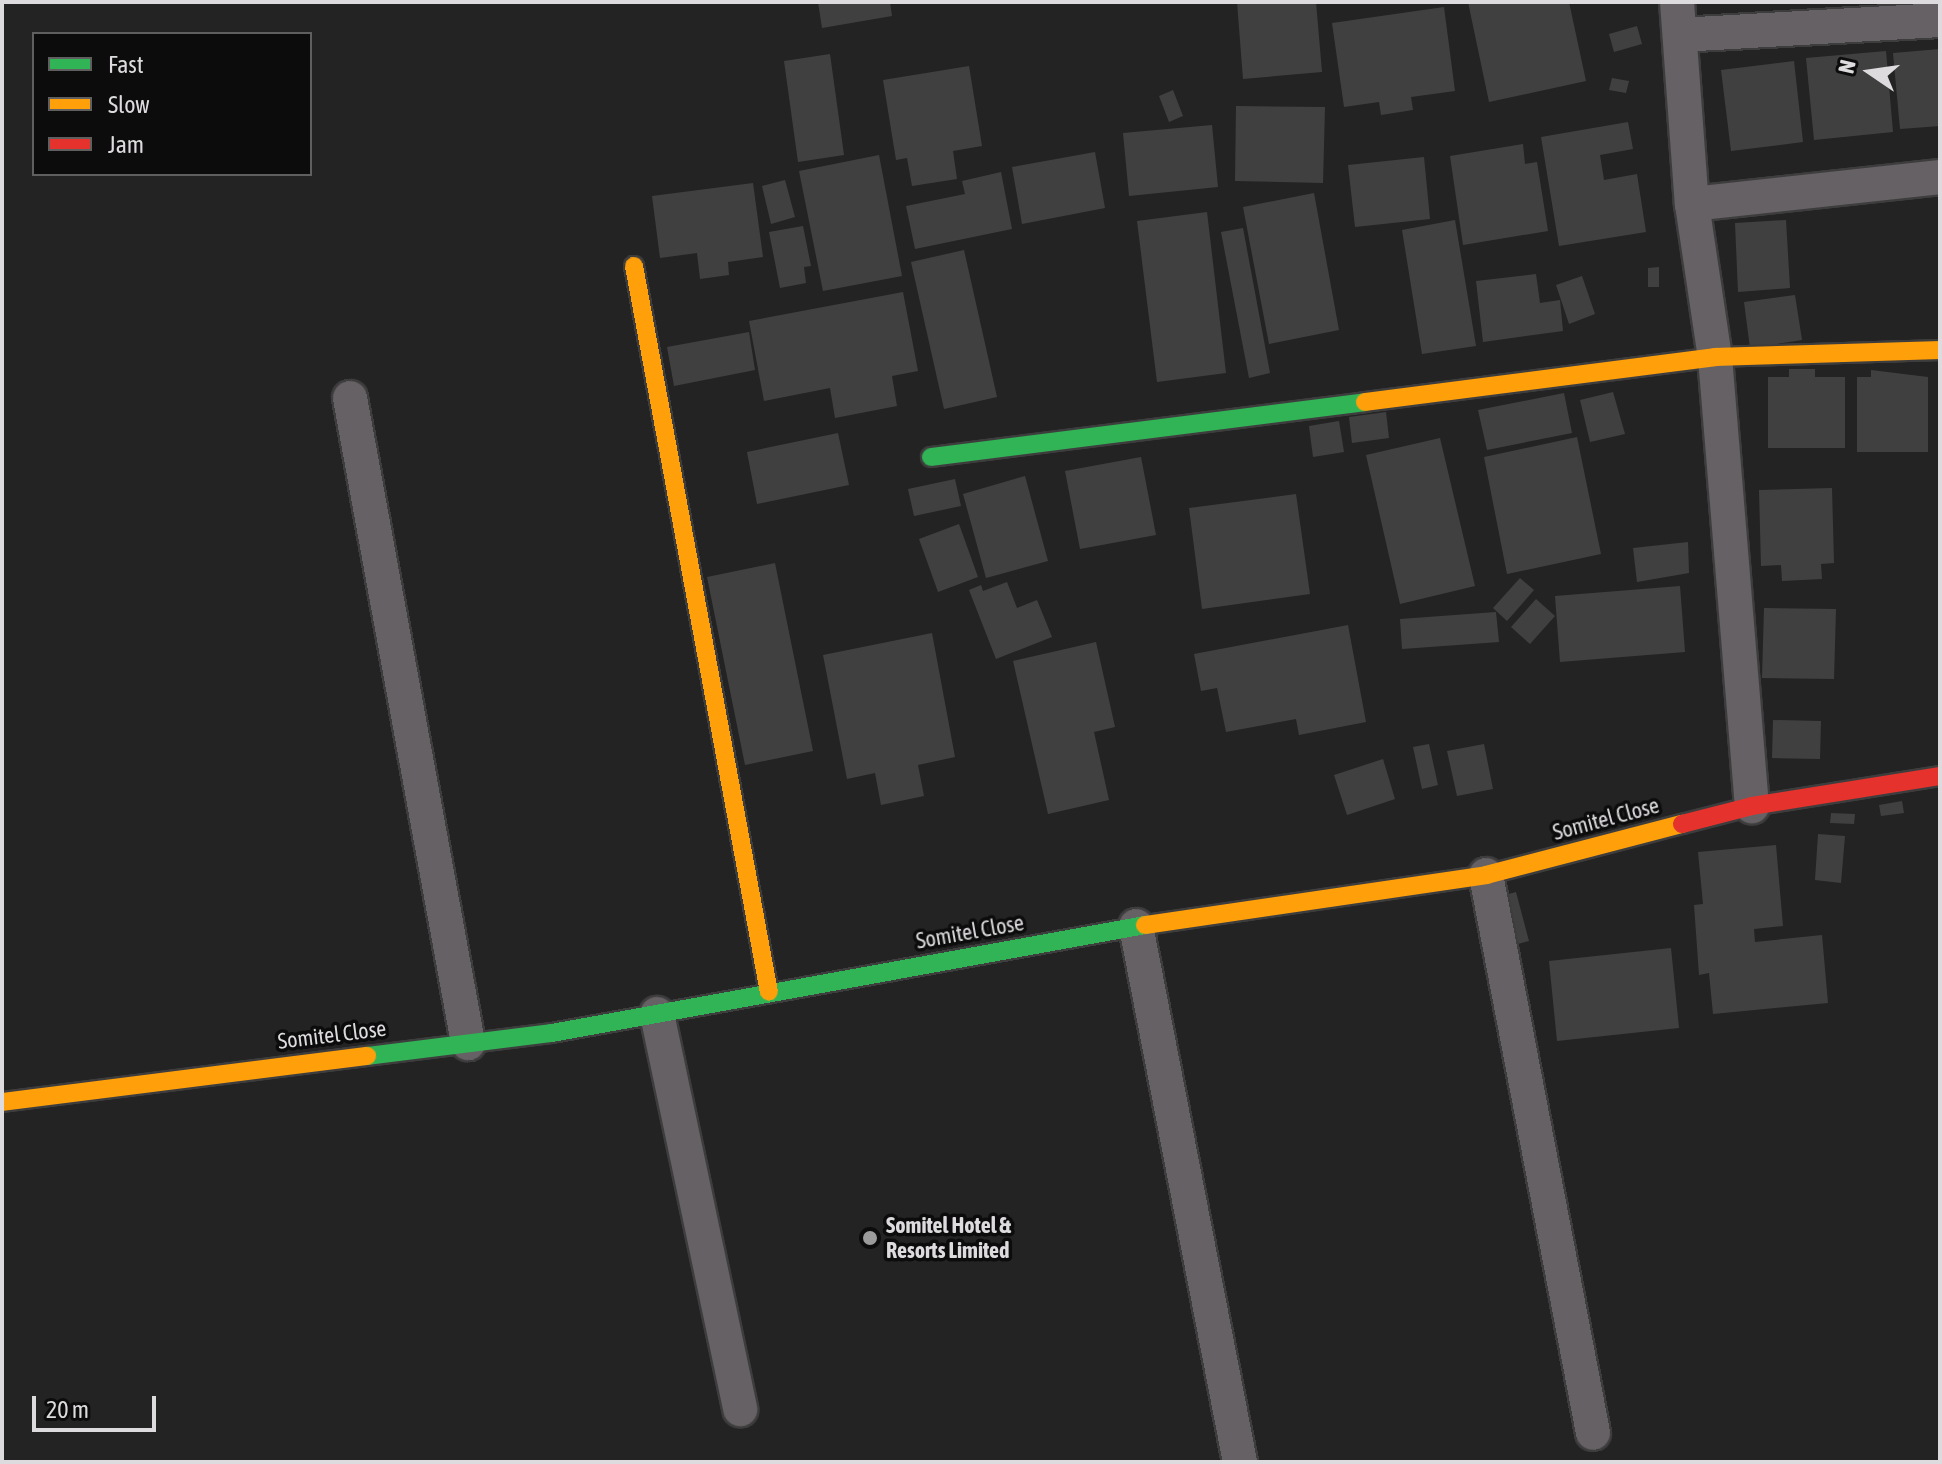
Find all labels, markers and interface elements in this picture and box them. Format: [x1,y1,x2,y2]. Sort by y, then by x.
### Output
legend [32,32,312,176]
north arrow [1830,32,1910,112]
text: Fast [108,51,144,78]
text: N [1832,57,1861,76]
text: Slow [108,91,150,118]
text: Jam [108,131,144,158]
street label: Somitel Close [1550,792,1662,846]
street label: Somitel Close [914,910,1026,954]
street label: Somitel Close [276,1015,388,1055]
place label: Somitel Hotel & Resorts Limited [886,1212,1011,1264]
marker: Somitel Hotel & Resorts Limited [861,1229,879,1247]
scale bar [36,1380,160,1430]
text: 20 m [46,1396,89,1423]

